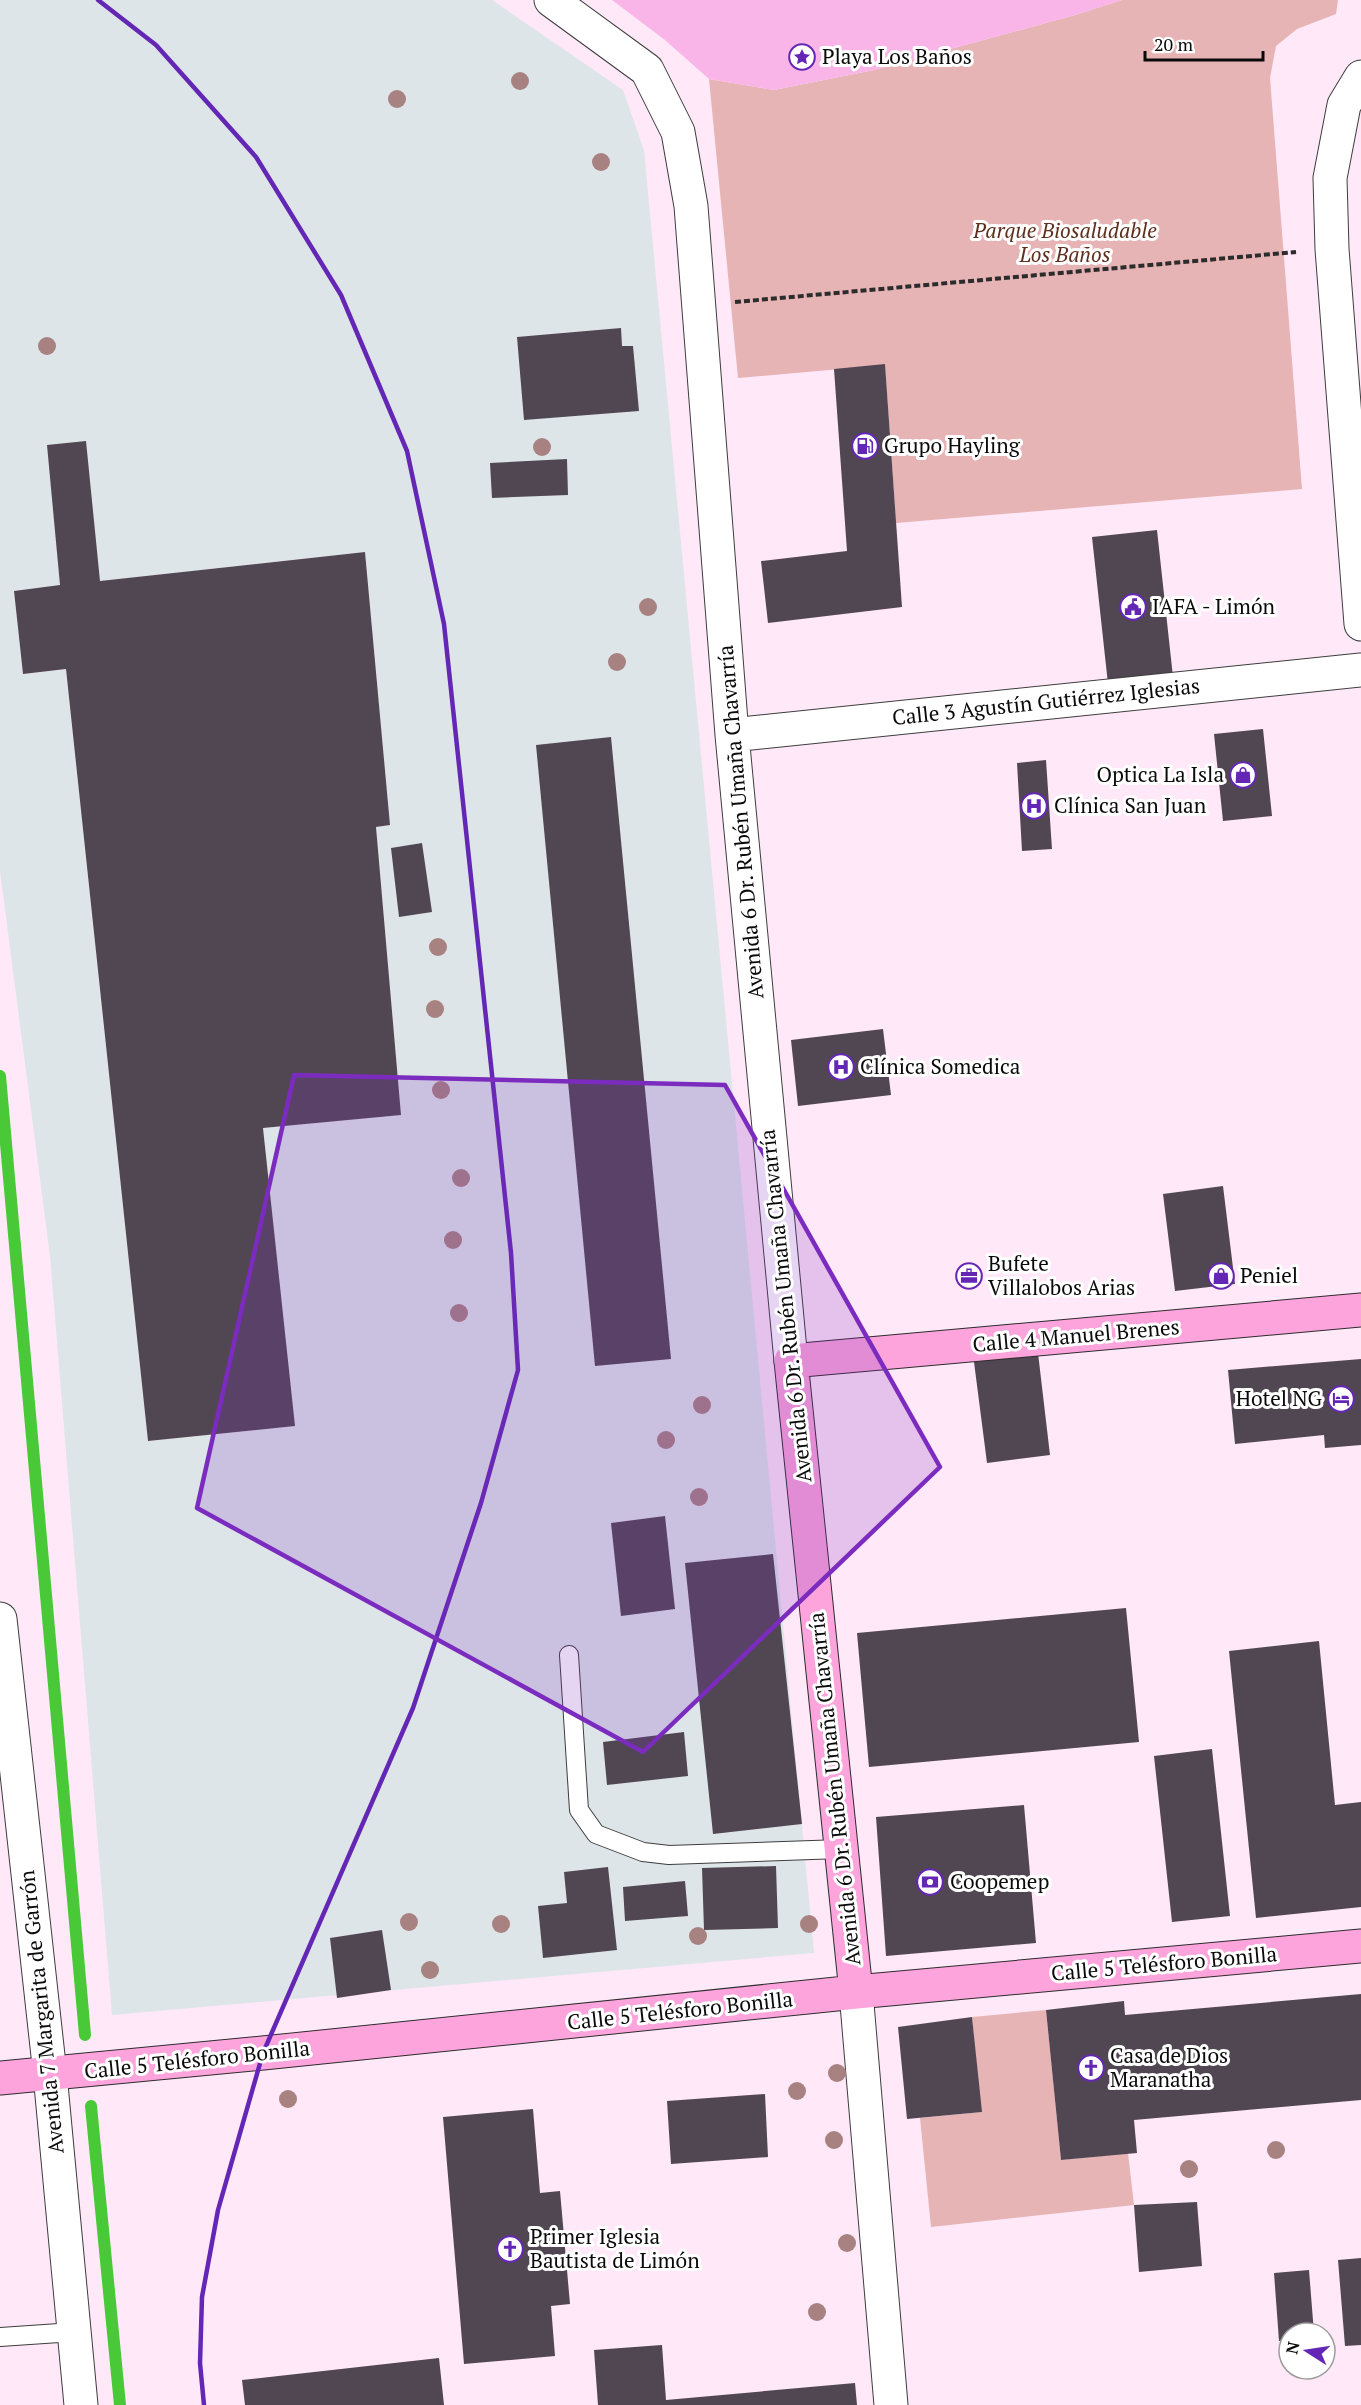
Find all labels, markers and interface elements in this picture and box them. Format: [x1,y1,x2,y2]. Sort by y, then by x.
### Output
scale bar [1145,24,1264,62]
text: 20 m [1154,32,1194,56]
place icon: Playa Los Baños [787,42,817,72]
place label: Playa Los Baños [822,42,972,70]
park label: Parque Biosaludable Los Baños [972,216,1157,268]
fuel station icon: Grupo Hayling [850,431,880,461]
place label: Grupo Hayling [884,431,1021,459]
public building icon: IAFA - Limón [1118,592,1148,622]
place label: IAFA - Limón [1152,592,1276,620]
street label: Avenida 6 Dr. Rubén Umaña Chavarría [711,644,769,1000]
street label: Calle 3 Agustín Gutiérrez Iglesias [891,671,1201,731]
place label: Optica La Isla [1097,760,1224,788]
shop icon: Optica La Isla [1228,760,1258,790]
hospital icon: Clínica San Juan [1019,791,1049,821]
place label: Clínica San Juan [1054,791,1207,819]
hospital icon: Clínica Somedica [826,1052,856,1082]
place label: Clínica Somedica [860,1052,1021,1080]
street label: Avenida 6 Dr. Rubén Umaña Chavarría [752,1128,817,1484]
place label: Bufete Villalobos Arias [988,1249,1135,1301]
office icon: Bufete Villalobos Arias [954,1261,984,1291]
shop icon: Peniel [1206,1261,1236,1291]
place label: Peniel [1240,1261,1298,1289]
street label: Calle 4 Manuel Brenes [971,1312,1181,1358]
place label: Hotel NG [1236,1384,1323,1412]
hotel icon: Hotel NG [1326,1384,1356,1414]
street label: Avenida 6 Dr. Rubén Umaña Chavarría [801,1611,866,1967]
bank icon: Coopemep [915,1867,945,1897]
place label: Coopemep [950,1867,1049,1895]
street label: Avenida 7 Margarita de Garrón [12,1868,70,2155]
street label: Calle 5 Telésforo Bonilla [1050,1939,1278,1987]
street label: Calle 5 Telésforo Bonilla [566,1984,794,2036]
street label: Calle 5 Telésforo Bonilla [83,2033,311,2085]
place label: Casa de Dios Maranatha [1110,2041,1228,2093]
church icon: Casa de Dios Maranatha [1076,2053,1106,2083]
place label: Primer Iglesia Bautista de Limón [530,2222,700,2274]
church icon: Primer Iglesia Bautista de Limón [495,2234,525,2264]
north arrow [1277,2321,1337,2381]
text: N [1280,2340,1304,2356]

